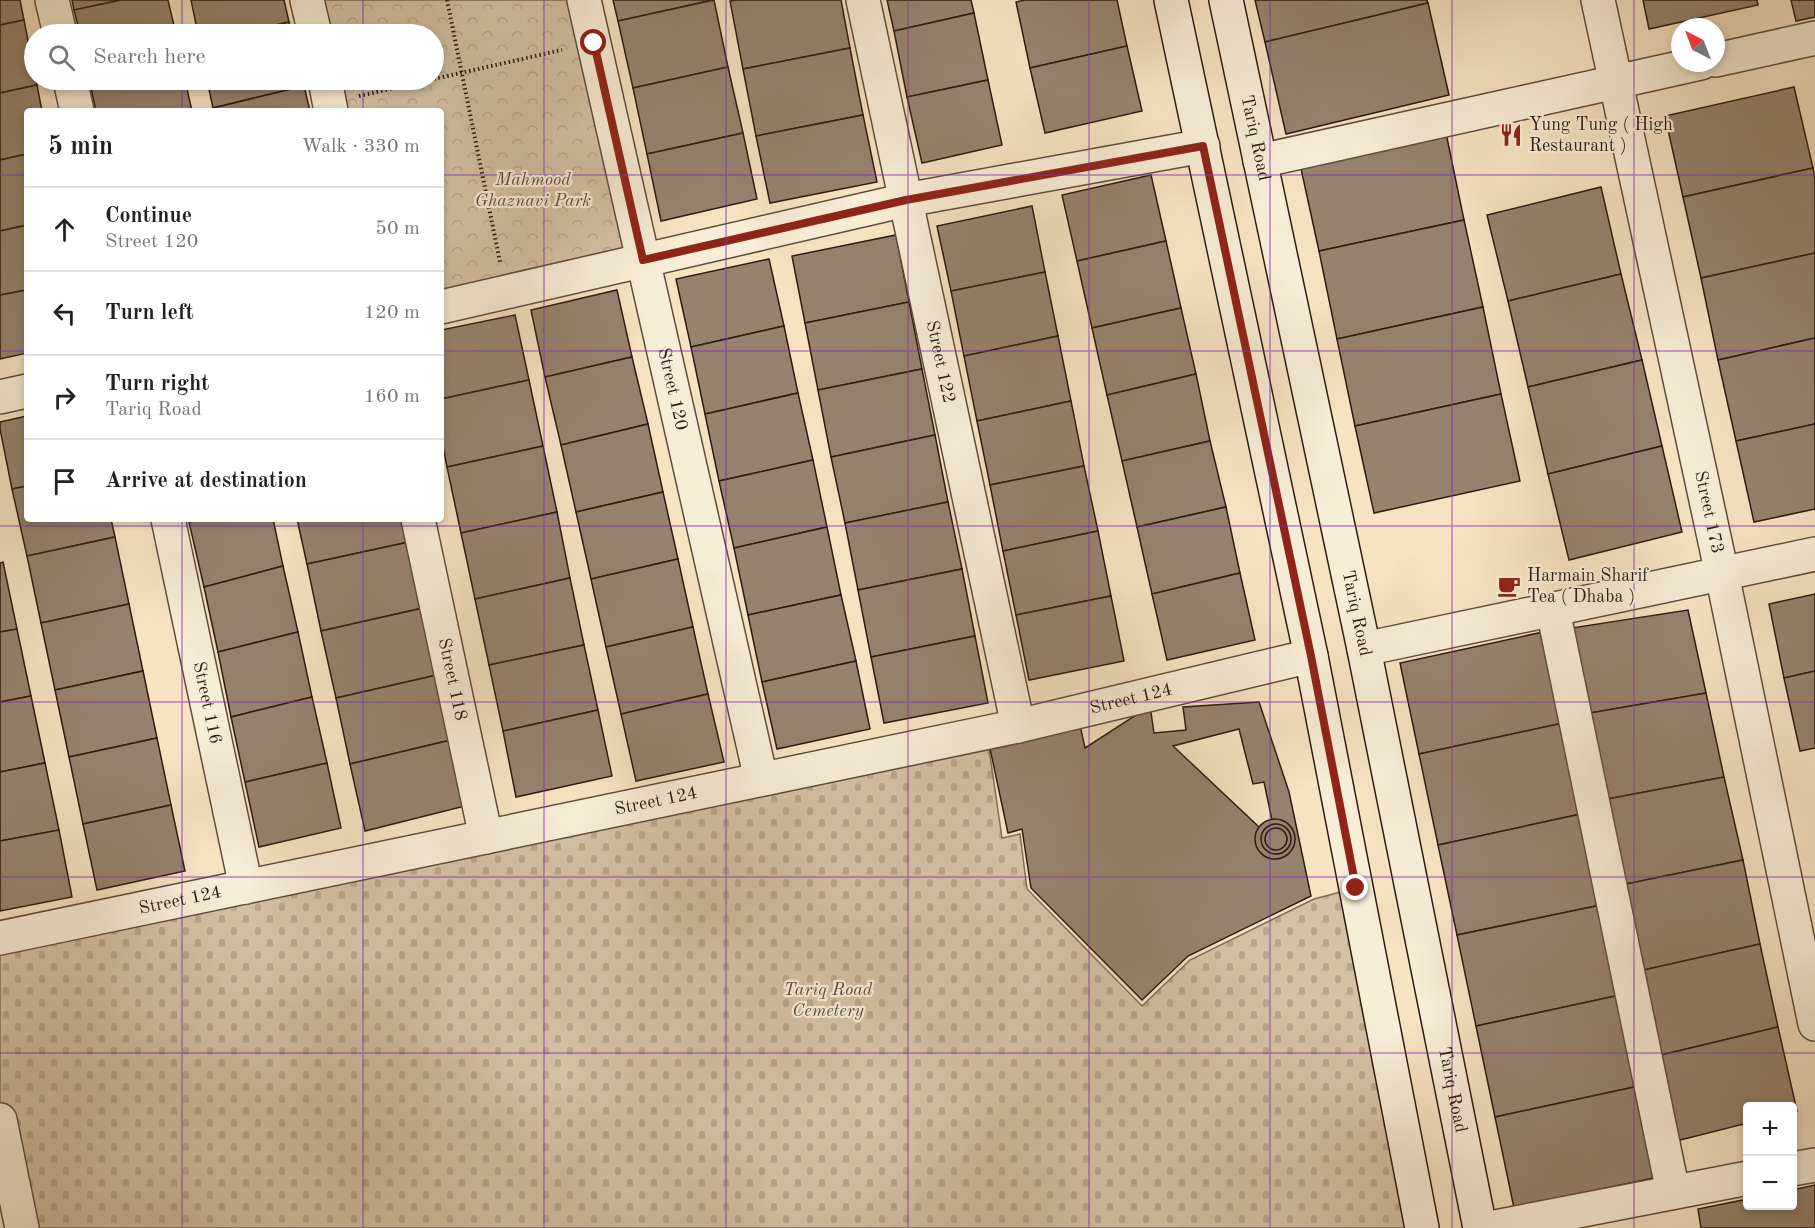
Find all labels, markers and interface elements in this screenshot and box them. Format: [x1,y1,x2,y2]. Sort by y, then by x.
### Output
north arrow [1671,18,1725,72]
search box [24,24,444,90]
route start [580,29,606,55]
icon: search [45,41,78,74]
text: Search here [93,46,206,68]
street label: Tariq Road [1237,93,1273,182]
place label: Yung Tung ( High Restaurant ) [1529,115,1673,155]
restaurant icon: Yung Tung ( High Restaurant ) [1498,122,1524,148]
text: 5 min [48,134,113,160]
text: Walk · 330 m [301,137,420,157]
park label: Mahmood Ghaznavi Park [475,171,591,210]
text: Continue [105,205,192,227]
icon: ahead [48,213,81,246]
text: 50 m [375,219,420,239]
text: Street 120 [105,232,198,252]
icon: left [48,297,81,330]
text: Turn left [105,302,194,324]
text: 120 m [364,303,420,323]
street label: Street 122 [923,319,958,405]
street label: Street 120 [654,346,691,432]
text: Turn right [105,373,209,395]
icon: right [48,381,81,414]
text: 160 m [364,387,420,407]
text: Tariq Road [105,400,202,420]
icon: arrive [48,465,81,498]
street label: Street 173 [1691,469,1726,555]
text: Arrive at destination [105,470,307,492]
place label: Harmain Sharif Tea ( Dhaba ) [1527,567,1649,606]
street label: Tariq Road [1339,569,1374,658]
cafe icon: Harmain Sharif Tea ( Dhaba ) [1496,573,1522,599]
street label: Street 118 [435,636,470,722]
street label: Street 116 [189,660,225,746]
street label: Street 124 [1088,680,1174,718]
street label: Street 124 [613,784,699,819]
route end [1342,874,1368,900]
street label: Street 124 [137,883,223,918]
park label: Tariq Road Cemetery [784,981,873,1020]
street label: Tariq Road [1435,1045,1470,1134]
map controls [1743,1102,1797,1210]
button: + [1743,1102,1797,1156]
button: − [1743,1156,1797,1210]

